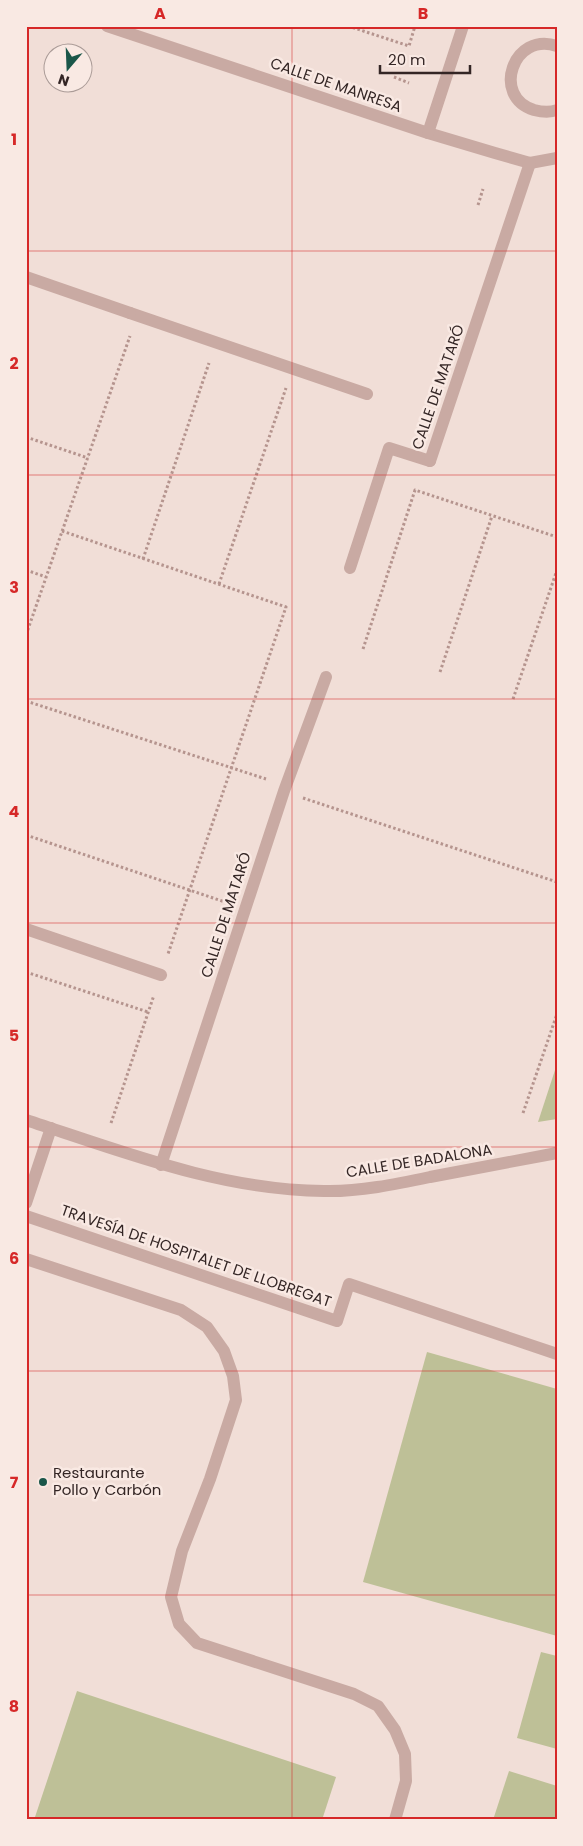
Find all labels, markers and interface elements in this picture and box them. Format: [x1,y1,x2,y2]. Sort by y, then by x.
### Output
text: A [154,2,166,25]
text: B [418,2,428,25]
north arrow [42,42,92,92]
scale bar [380,42,470,74]
text: 20 m [388,49,426,70]
street label: CALLE DE MANRESA [268,52,405,117]
text: N [56,69,72,91]
text: 1 [11,128,17,151]
street label: CALLE DE MATARÓ [406,321,469,452]
text: 2 [9,352,19,375]
text: 3 [9,576,19,599]
text: 4 [9,800,20,823]
street label: CALLE DE MATARÓ [195,849,256,980]
text: 5 [9,1024,19,1047]
street label: CALLE DE BADALONA [344,1139,493,1182]
street label: TRAVESÍA DE HOSPITALET DE LLOBREGAT [58,1199,334,1312]
text: 6 [9,1247,19,1270]
place label: Restaurante Pollo y Carbón [53,1462,161,1500]
text: 7 [10,1471,19,1494]
marker: Restaurante Pollo y Carbón [37,1476,49,1488]
text: 8 [9,1695,19,1718]

